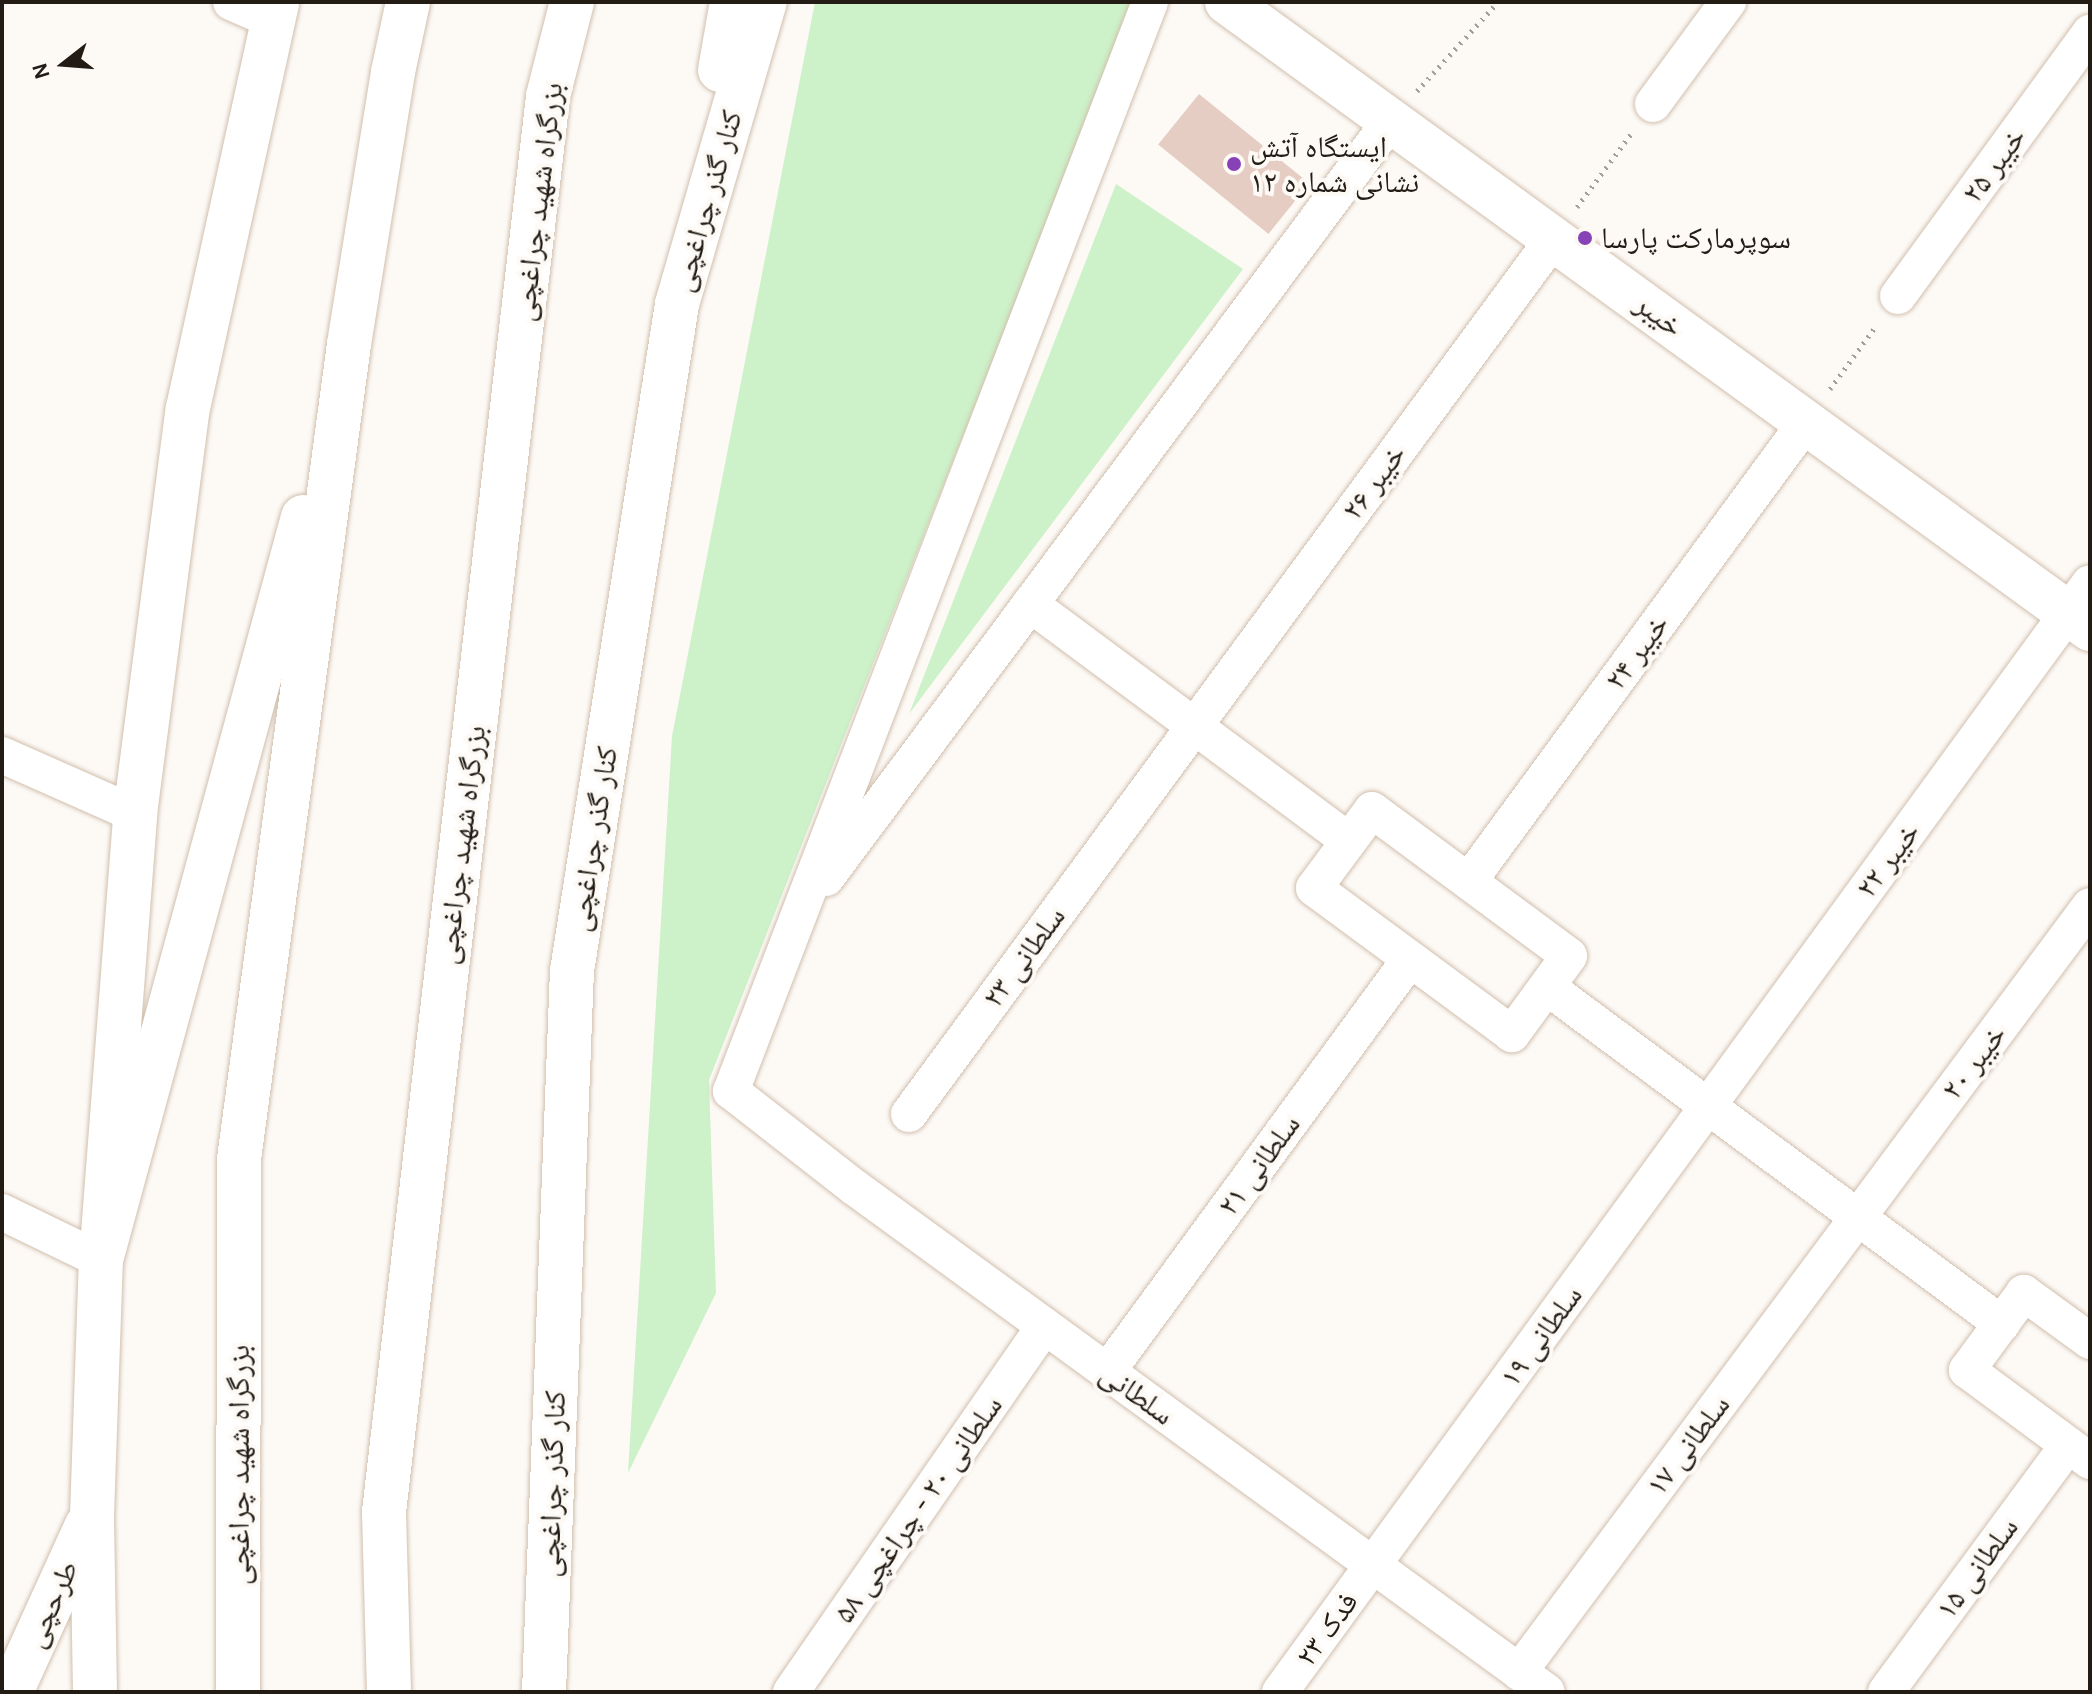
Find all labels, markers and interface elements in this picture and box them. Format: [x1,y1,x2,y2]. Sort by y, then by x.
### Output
north arrow [24,24,104,104]
text: N [26,60,56,82]
street label: بزرگراه شهید چراغچی [505,80,571,324]
street label: کنار گذر چراغچی [664,106,750,296]
street label: خیبر ۲۵ [1955,120,2033,210]
place label: ایستگاه آتش نشانی شماره ۱۲ [1250,129,1419,200]
marker: ایستگاه آتش نشانی شماره ۱۲ [1225,155,1243,173]
place label: سوپرمارکت پارسا [1601,220,1791,256]
marker: سوپرمارکت پارسا [1576,229,1594,247]
street label: خیبر [1628,286,1690,344]
street label: خیبر ۲۶ [1335,437,1413,527]
street label: خیبر ۲۴ [1598,607,1676,697]
street label: بزرگراه شهید چراغچی [428,723,494,967]
street label: کنار گذر چراغچی [561,744,625,934]
street label: خیبر ۲۲ [1849,815,1927,905]
street label: سلطانی ۲۳ [975,899,1073,1015]
street label: خیبر ۲۰ [1934,1017,2014,1107]
street label: سلطانی ۲۱ [1210,1107,1308,1223]
street label: سلطانی ۱۹ [1492,1278,1590,1394]
street label: بزرگراه شهید چراغچی [221,1345,257,1585]
street label: سلطانی [1093,1355,1181,1433]
street label: سلطانی ۲۰ - چراغچی ۵۸ [826,1388,1010,1630]
street label: سلطانی ۱۷ [1639,1388,1737,1502]
street label: کنار گذر چراغچی [531,1390,573,1578]
street label: سلطانی ۱۵ [1928,1510,2026,1626]
street label: طرحچی [16,1555,86,1653]
street label: فدک ۲۳ [1288,1585,1366,1673]

